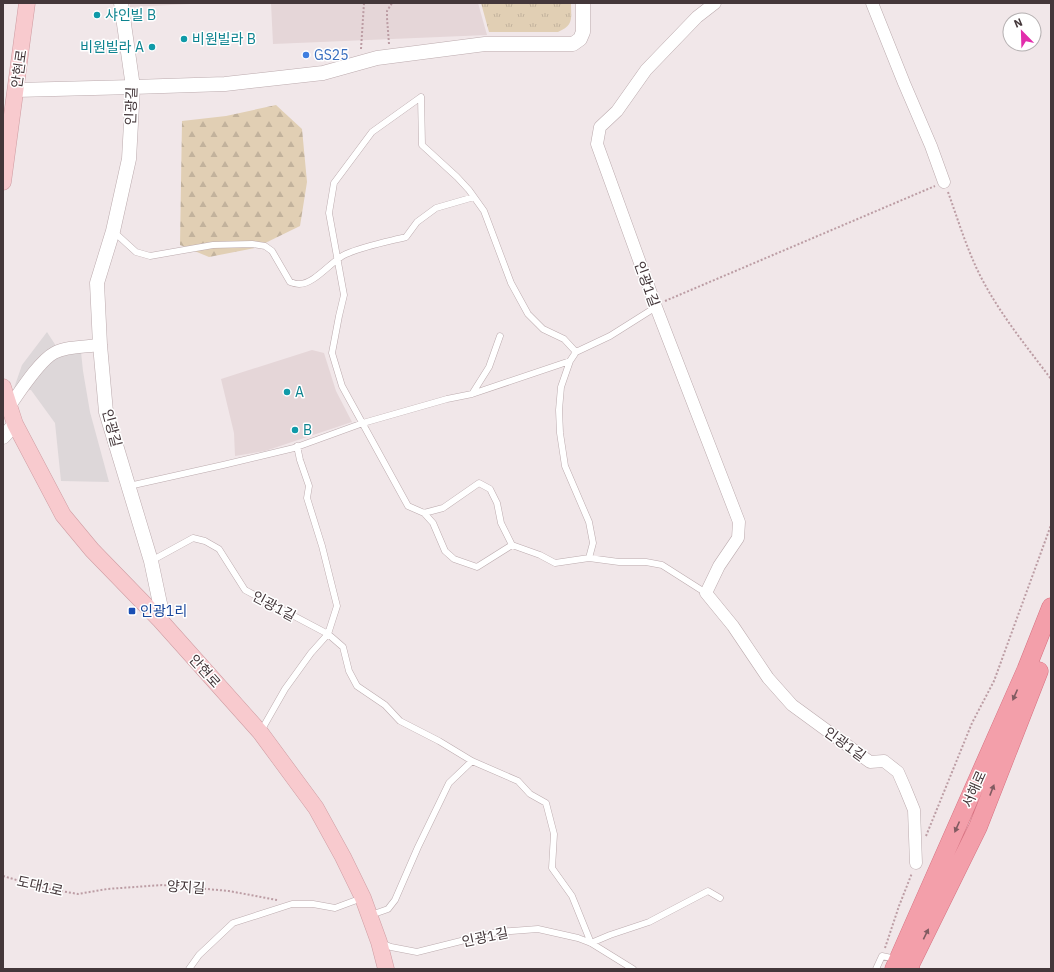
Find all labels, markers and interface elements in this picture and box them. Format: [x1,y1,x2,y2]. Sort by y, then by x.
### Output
place label: 샤인빌 B [105,6,156,24]
marker: 샤인빌 B [92,10,102,20]
north arrow [1002,12,1042,52]
text: N [1012,15,1025,31]
place label: 비원빌라 B [192,30,256,48]
marker: 비원빌라 B [179,34,189,44]
place label: 비원빌라 A [80,38,144,56]
marker: 비원빌라 A [147,42,157,52]
place label: GS25 [314,46,349,64]
street label: 안현로 [7,48,31,89]
marker: GS25 [301,50,311,60]
street label: 인광길 [121,86,141,126]
street label: 인광1길 [630,259,664,309]
place label: A [295,383,304,401]
marker: A [282,387,292,397]
street label: 인광길 [98,407,126,449]
place label: B [303,421,312,439]
marker: B [290,425,300,435]
street label: 인광1길 [249,587,299,625]
place label: 인광1리 [140,602,187,620]
marker: 인광1리 [127,606,137,616]
street label: 안현로 [185,651,225,691]
one-way arrow [1012,689,1019,701]
street label: 인광1길 [821,723,869,765]
street label: 서해로 [958,768,990,810]
one-way arrow [989,784,995,796]
one-way arrow [954,821,960,832]
street label: 도대1로 [15,872,65,900]
street label: 양지길 [166,877,206,897]
street label: 인광1길 [460,923,510,951]
one-way arrow [923,928,929,939]

